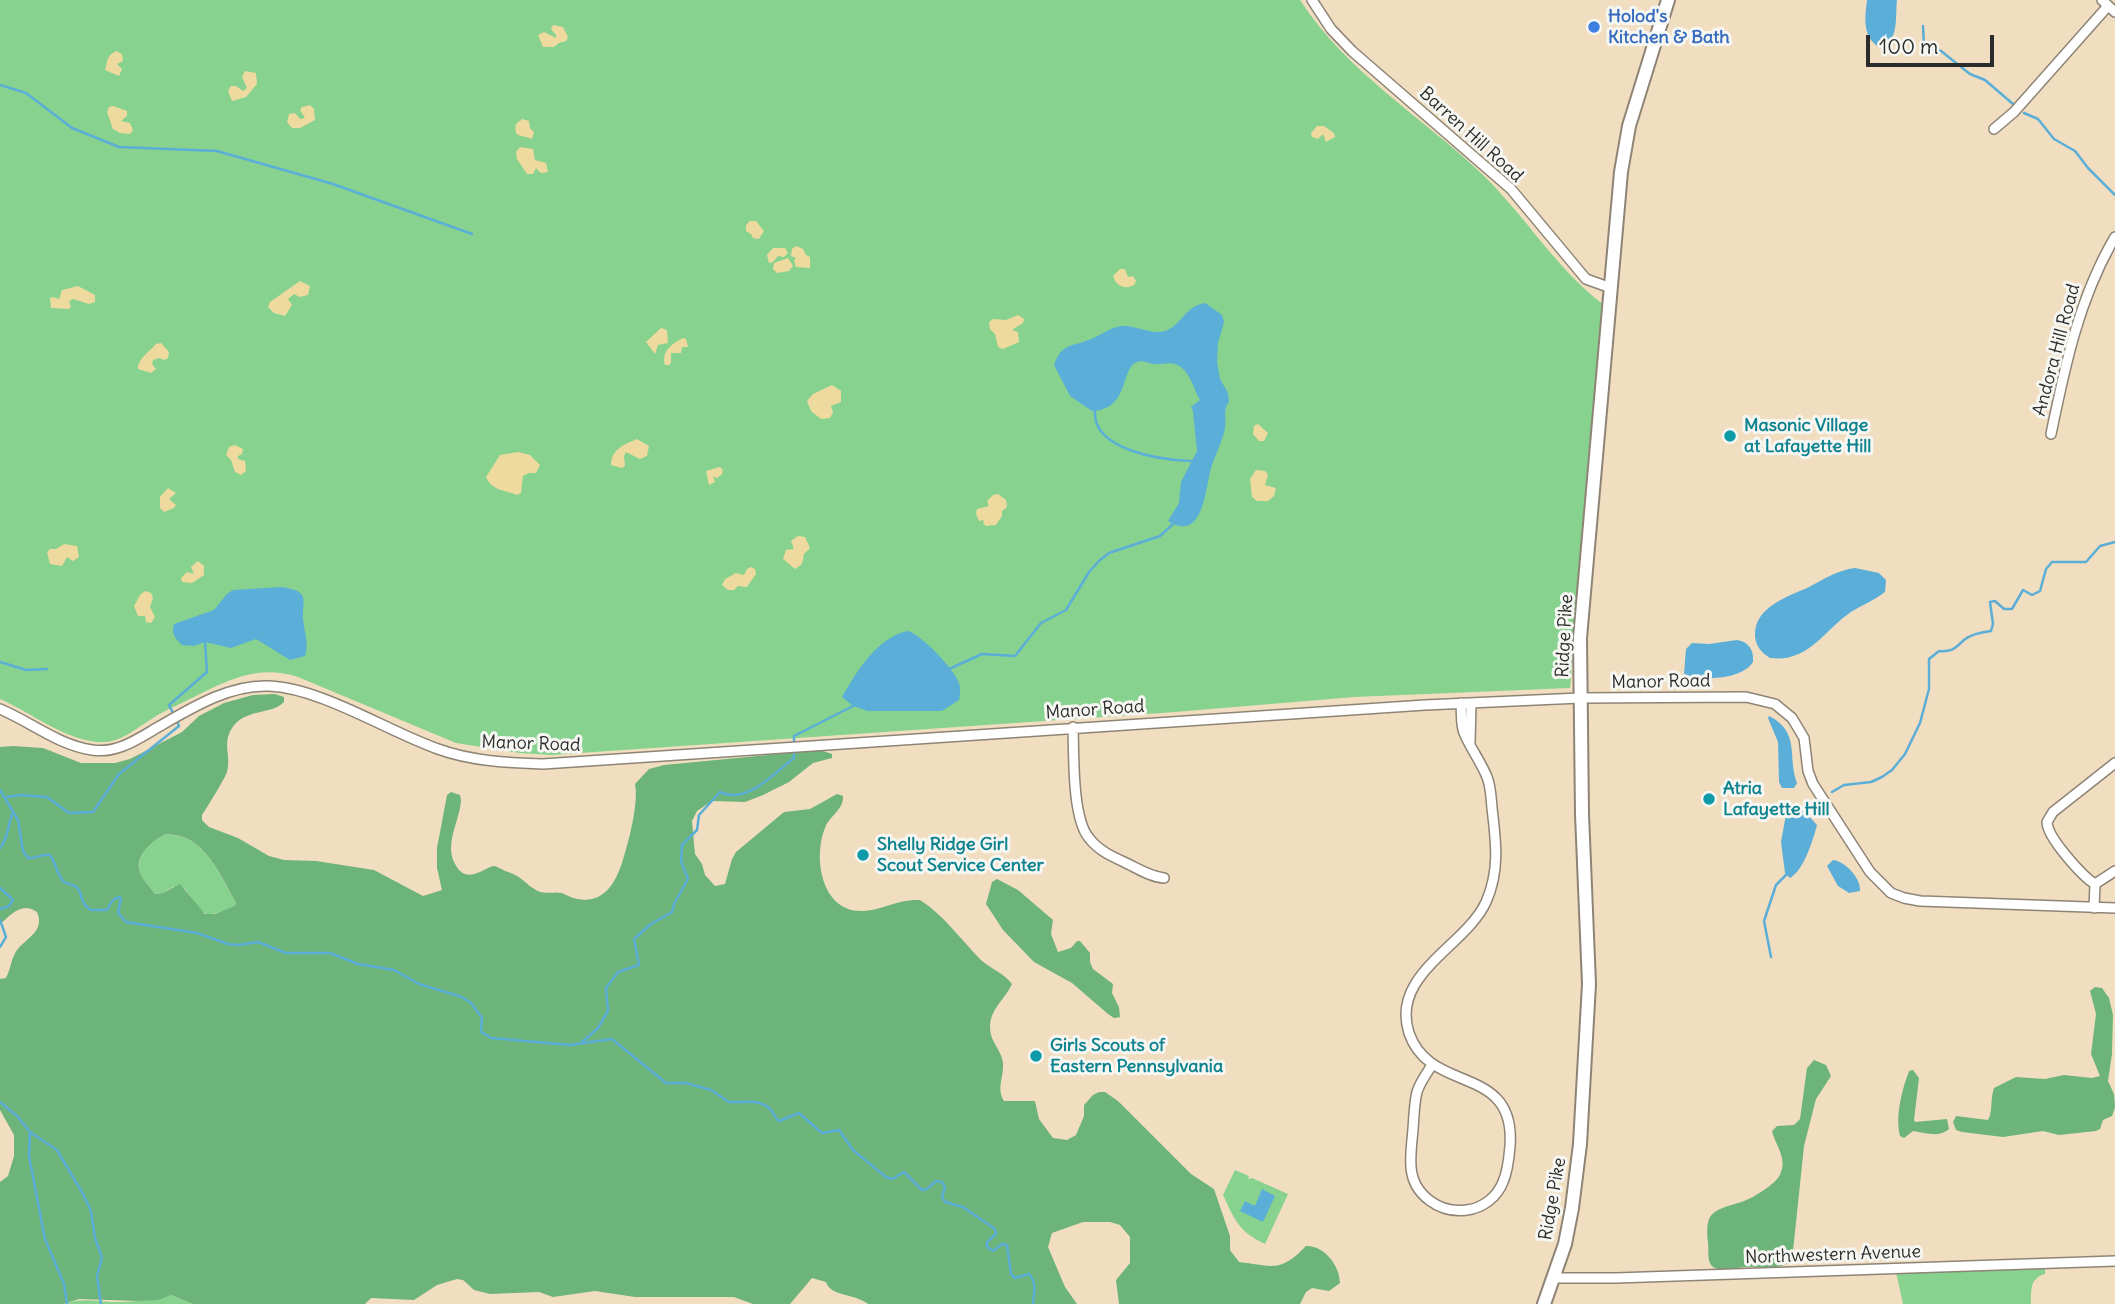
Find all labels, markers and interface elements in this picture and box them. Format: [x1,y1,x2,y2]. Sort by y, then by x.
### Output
place label: Holod's Kitchen & Bath [1608,6,1730,48]
marker: Holod's Kitchen & Bath [1586,19,1602,35]
scale bar [1870,21,1998,65]
text: 100 m [1879,33,1938,60]
street label: Barren Hill Road [1415,83,1527,187]
street label: Andora Hill Road [2029,282,2085,418]
place label: Masonic Village at Lafayette Hill [1744,415,1871,458]
marker: Masonic Village at Lafayette Hill [1722,428,1738,444]
street label: Ridge Pike [1552,594,1578,678]
street label: Manor Road [1611,670,1711,694]
street label: Manor Road [1045,696,1145,724]
street label: Manor Road [481,731,581,757]
place label: Atria Lafayette Hill [1723,778,1830,820]
marker: Atria Lafayette Hill [1701,791,1717,807]
place label: Shelly Ridge Girl Scout Service Center [877,834,1044,876]
marker: Shelly Ridge Girl Scout Service Center [855,847,871,863]
place label: Girls Scouts of Eastern Pennsylvania [1050,1035,1223,1078]
marker: Girls Scouts of Eastern Pennsylvania [1028,1048,1044,1064]
street label: Ridge Pike [1535,1156,1571,1242]
street label: Northwestern Avenue [1745,1241,1921,1269]

